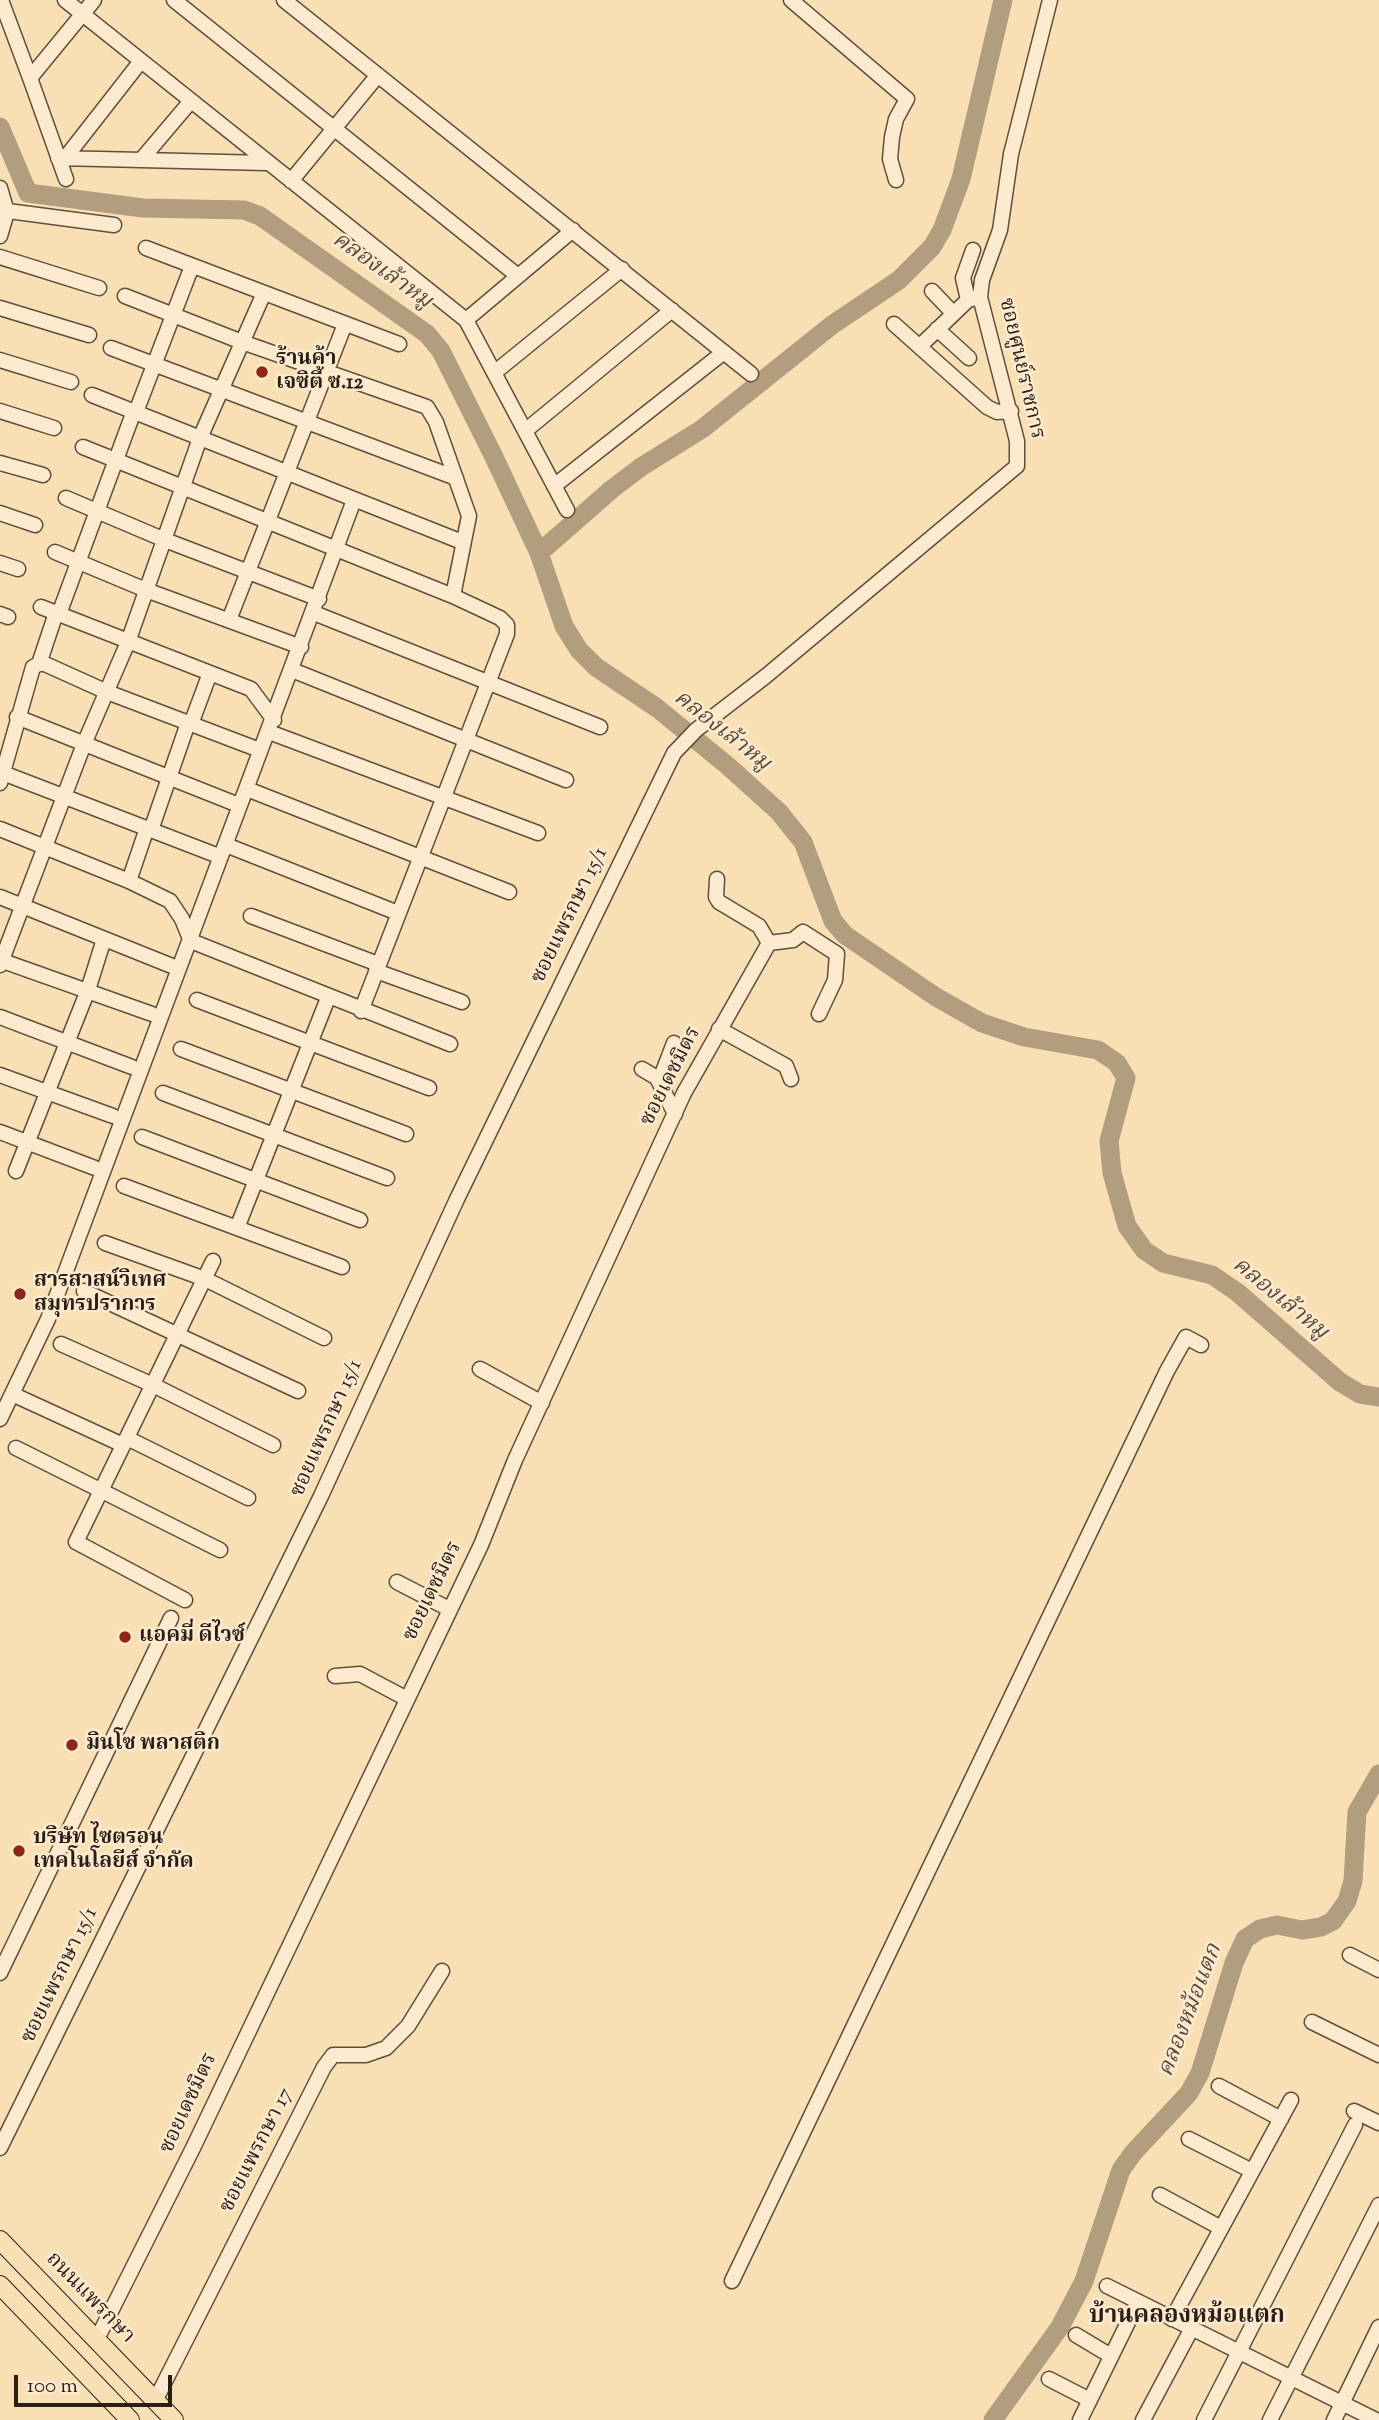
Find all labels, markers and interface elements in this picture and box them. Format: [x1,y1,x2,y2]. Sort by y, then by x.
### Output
water label: คลองเล้าหมู [326,228,436,316]
street label: ซอยศูนย์ราชการ [992,296,1048,442]
place label: ร้านค้า เจซิตี้ ซ.12 [276,347,363,397]
marker: ร้านค้า เจซิตี้ ซ.12 [254,364,270,380]
water label: คลองเล้าหมู [667,686,775,778]
street label: ซอยแพรกษา 15/1 [527,844,615,988]
street label: ซอยเดชมิตร [636,1023,708,1131]
water label: คลองเล้าหมู [1225,1253,1333,1347]
place label: สารสาสน์วิเทศ สมุทรปราการ [34,1269,166,1319]
marker: สารสาสน์วิเทศ สมุทรปราการ [12,1286,28,1302]
street label: ซอยแพรกษา 15/1 [286,1356,370,1502]
street label: ซอยเดชมิตร [399,1538,469,1646]
place label: แอคมี่ ดีไวซ์ [139,1624,245,1650]
marker: แอคมี่ ดีไวซ์ [117,1629,133,1645]
place label: มินโซ พลาสติก [86,1732,220,1758]
marker: มินโซ พลาสติก [64,1737,80,1753]
place label: บริษัท ไซตรอน เทคโนโลยีส์ จำกัด [33,1826,194,1876]
marker: บริษัท ไซตรอน เทคโนโลยีส์ จำกัด [11,1843,27,1859]
street label: ซอยแพรกษา 15/1 [17,1904,105,2048]
water label: คลองหม้อแตก [1154,1941,1230,2081]
street label: ซอยเดชมิตร [156,2050,224,2158]
street label: ซอยแพรกษา 17 [216,2084,300,2218]
street label: ถนนแพรกษา [39,2248,139,2350]
district label: บ้านคลองหม้อแตก [1089,2304,1285,2332]
scale bar [18,2360,175,2404]
text: 100 m [27,2372,78,2402]

